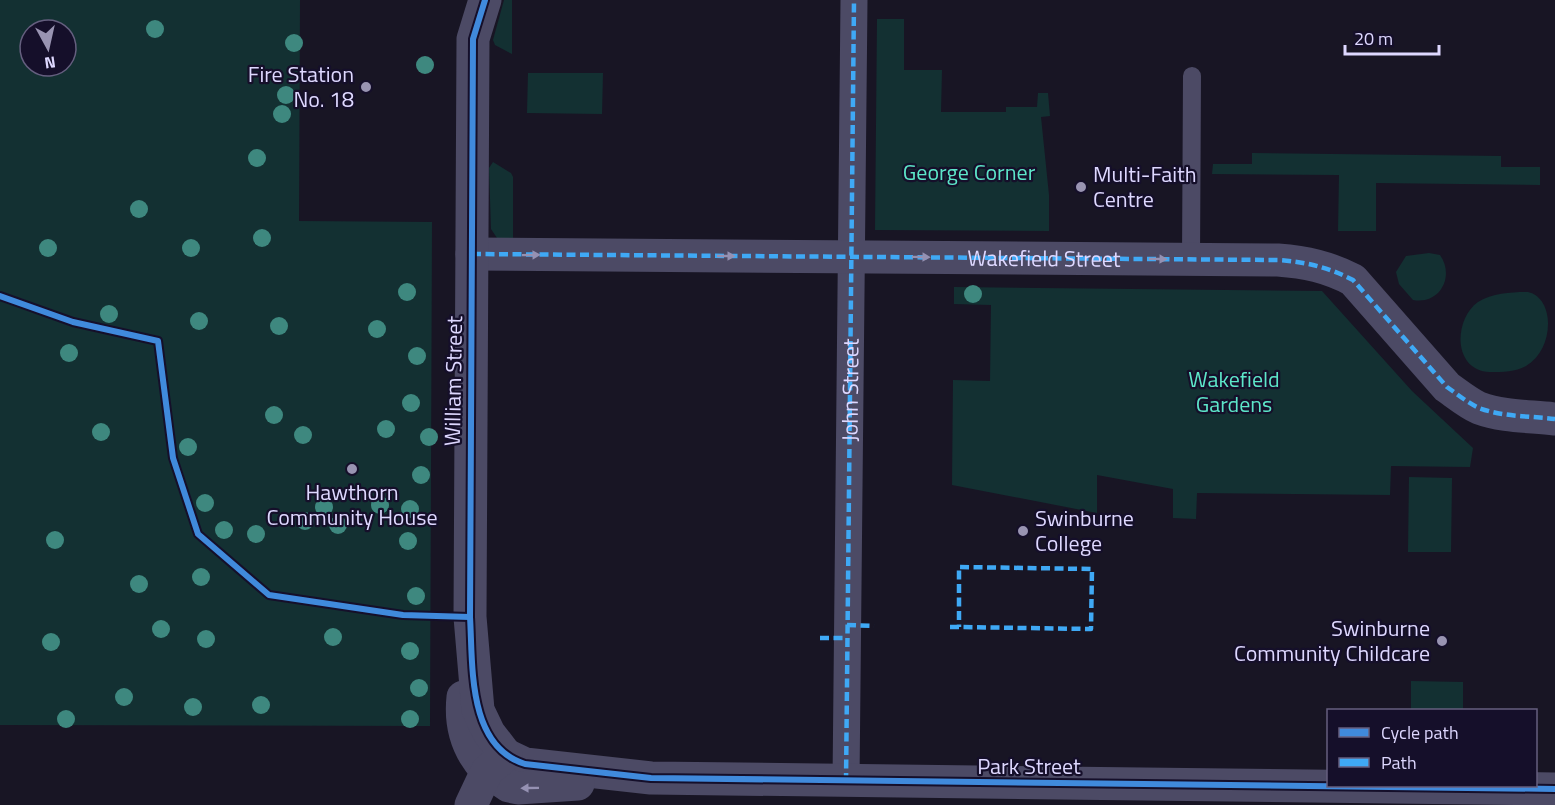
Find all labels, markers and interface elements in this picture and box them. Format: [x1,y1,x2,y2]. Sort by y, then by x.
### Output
north arrow [18,18,78,78]
scale bar [1345,18,1440,56]
text: 20 m [1354,25,1393,52]
text: N [43,50,57,76]
place label: Fire Station No. 18 [248,57,354,116]
marker: Fire Station No. 18 [359,80,373,94]
park label: George Corner [903,155,1036,189]
place label: Multi-Faith Centre [1093,157,1197,216]
marker: Multi-Faith Centre [1074,180,1088,194]
street label: Wakefield Street [967,241,1121,276]
one-way arrow [521,250,540,260]
one-way arrow [716,251,735,261]
one-way arrow [911,252,930,262]
one-way arrow [1148,254,1167,264]
street label: William Street [435,315,471,446]
street label: John Street [832,338,868,442]
park label: Wakefield Gardens [1188,362,1280,421]
marker: Hawthorn Community House [345,462,359,476]
place label: Hawthorn Community House [266,475,438,534]
place label: Swinburne College [1035,501,1134,560]
marker: Swinburne College [1016,524,1030,538]
place label: Swinburne Community Childcare [1234,611,1430,670]
marker: Swinburne Community Childcare [1435,634,1449,648]
legend [1327,709,1537,787]
text: Cycle path [1381,719,1459,746]
street label: Park Street [977,749,1081,783]
text: Path [1381,749,1417,776]
one-way arrow [521,783,540,793]

